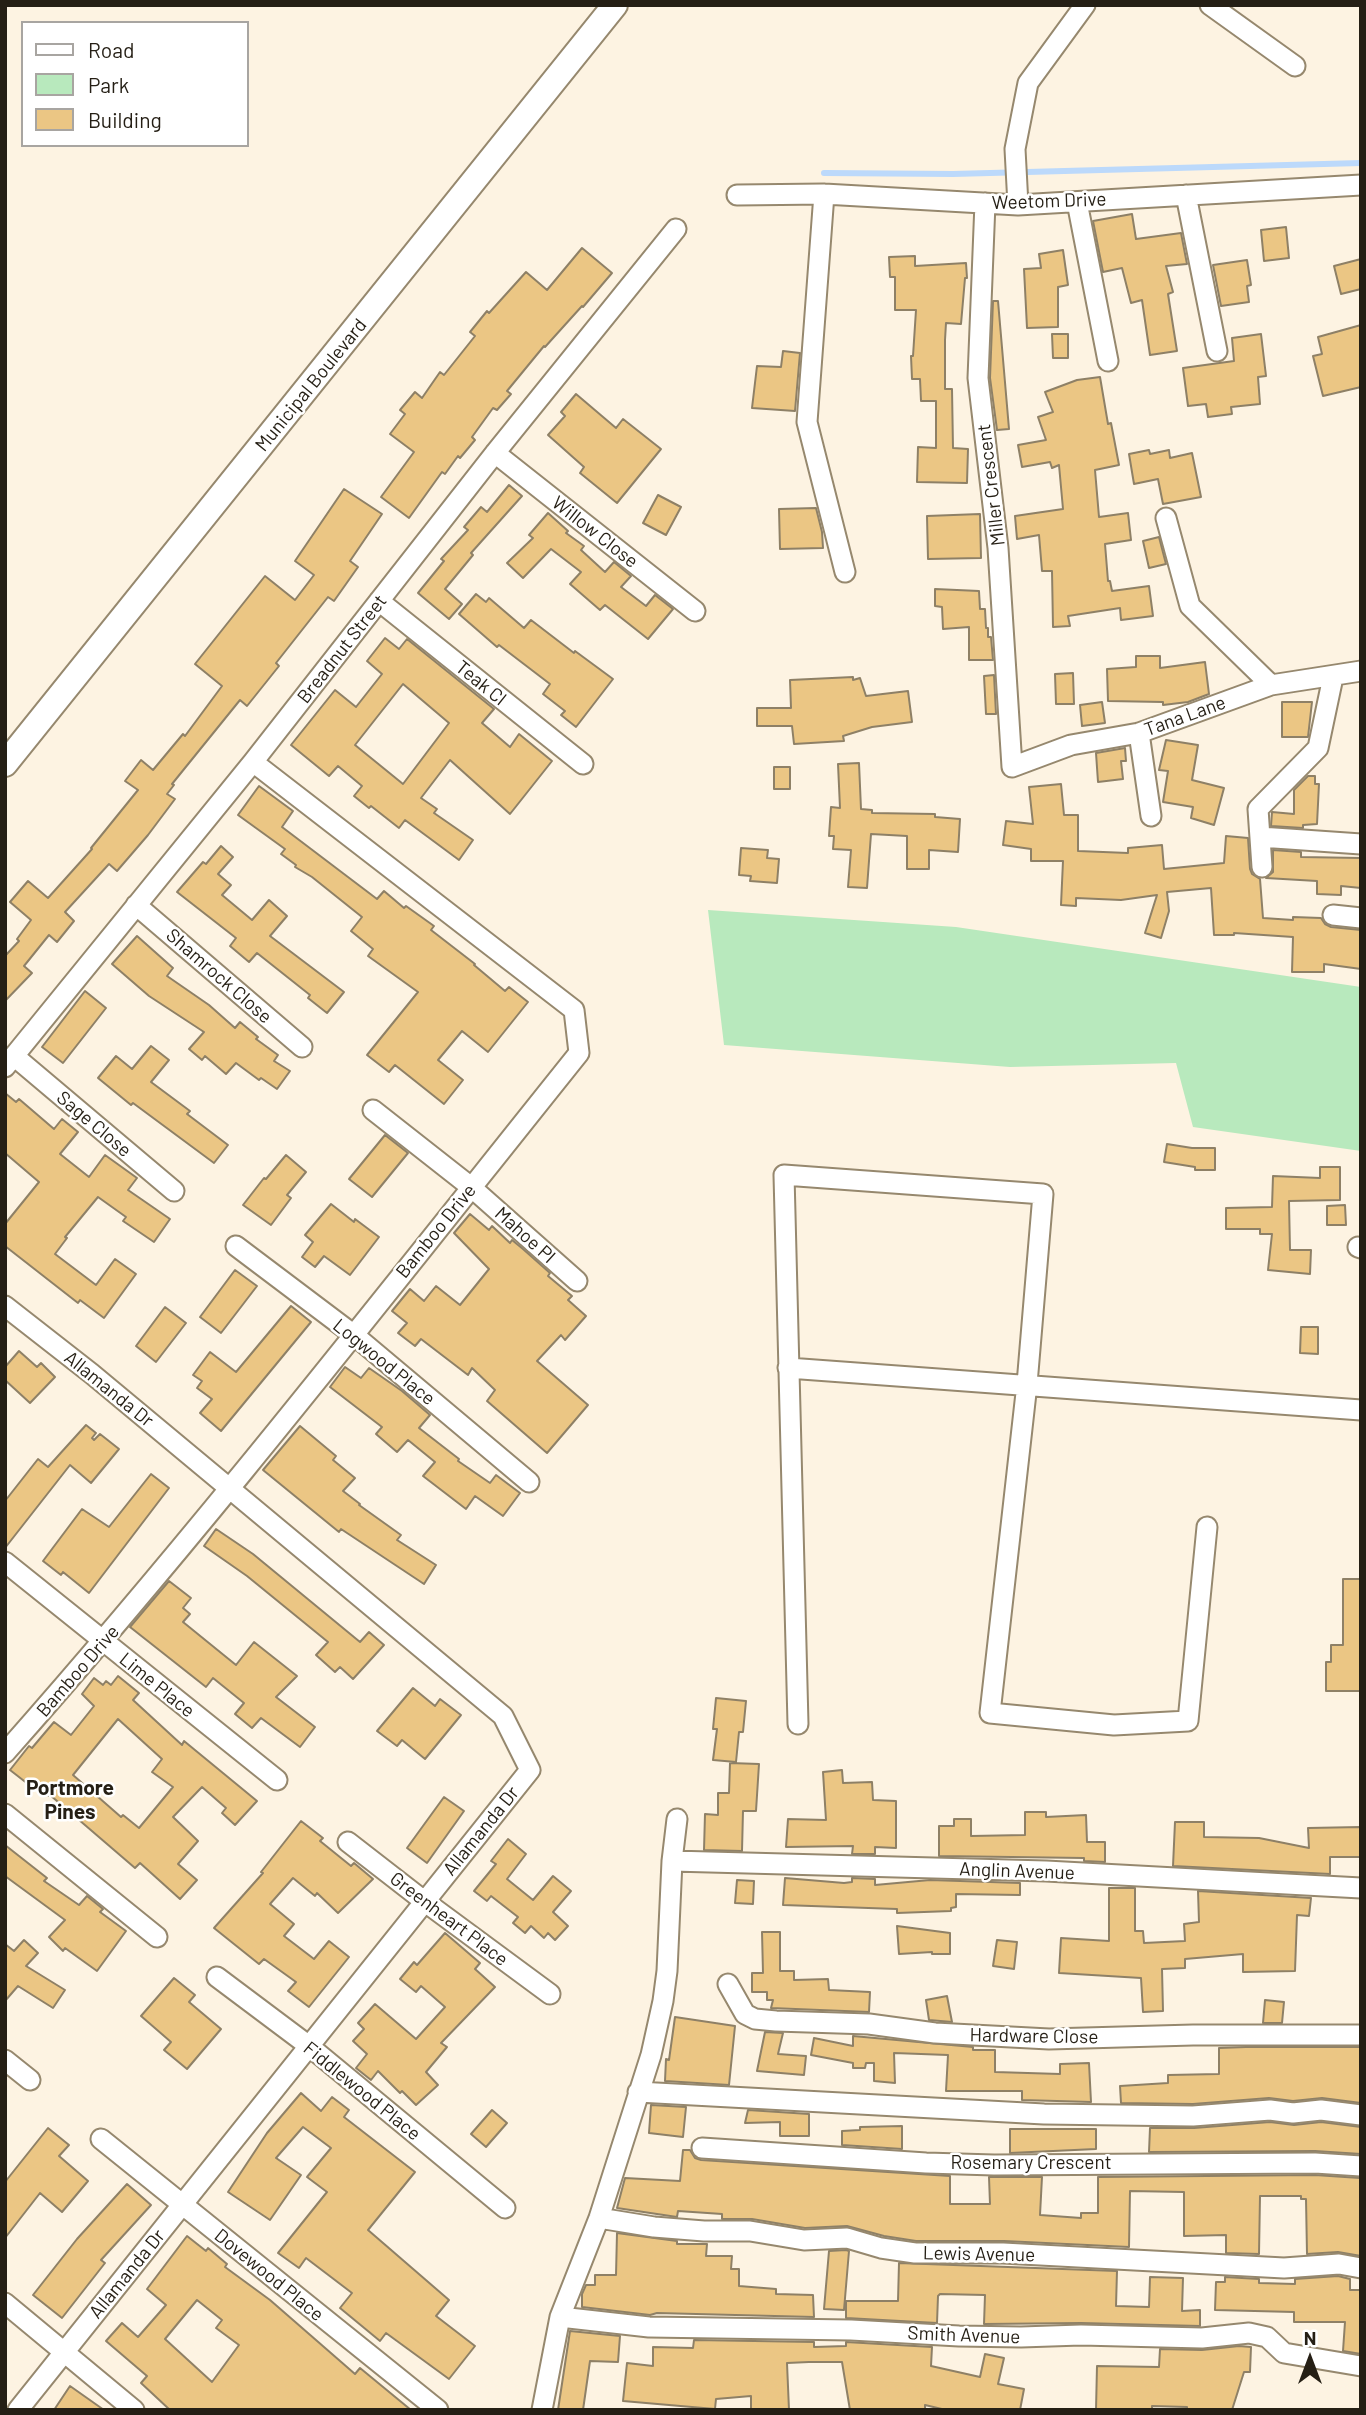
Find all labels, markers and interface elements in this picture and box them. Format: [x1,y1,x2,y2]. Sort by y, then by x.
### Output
legend [21,21,248,147]
text: Road [88,37,134,62]
text: Park [88,72,129,97]
text: Building [88,107,162,132]
street label: Weetom Drive [991,188,1107,214]
street label: Municipal Boulevard [250,314,372,456]
street label: Miller Crescent [972,423,1010,547]
street label: Willow Close [547,491,643,573]
street label: Breadnut Street [292,590,392,708]
street label: Teak Cl [451,656,511,710]
street label: Tana Lane [1141,691,1229,741]
street label: Shamrock Close [161,924,277,1028]
street label: Sage Close [52,1086,136,1162]
street label: Bamboo Drive [391,1179,481,1283]
street label: Mahoe Pl [490,1202,560,1268]
street label: Logwood Place [328,1314,440,1410]
street label: Allamanda Dr [60,1346,158,1432]
street label: Bamboo Drive [32,1620,124,1722]
street label: Lime Place [115,1648,199,1722]
district label: Portmore Pines [26,1775,114,1825]
street label: Allamanda Dr [438,1782,524,1880]
street label: Anglin Avenue [959,1858,1075,1884]
street label: Greenheart Place [385,1867,513,1971]
street label: Hardware Close [969,2023,1099,2049]
street label: Fiddlewood Place [299,2037,425,2145]
street label: Rosemary Crescent [950,2152,1112,2174]
street label: Dovewood Place [210,2224,328,2326]
street label: Allamanda Dr [84,2225,170,2323]
street label: Lewis Avenue [923,2242,1035,2266]
street label: Smith Avenue [907,2322,1021,2348]
north arrow [1275,2324,1345,2394]
text: N [1304,2326,1316,2349]

